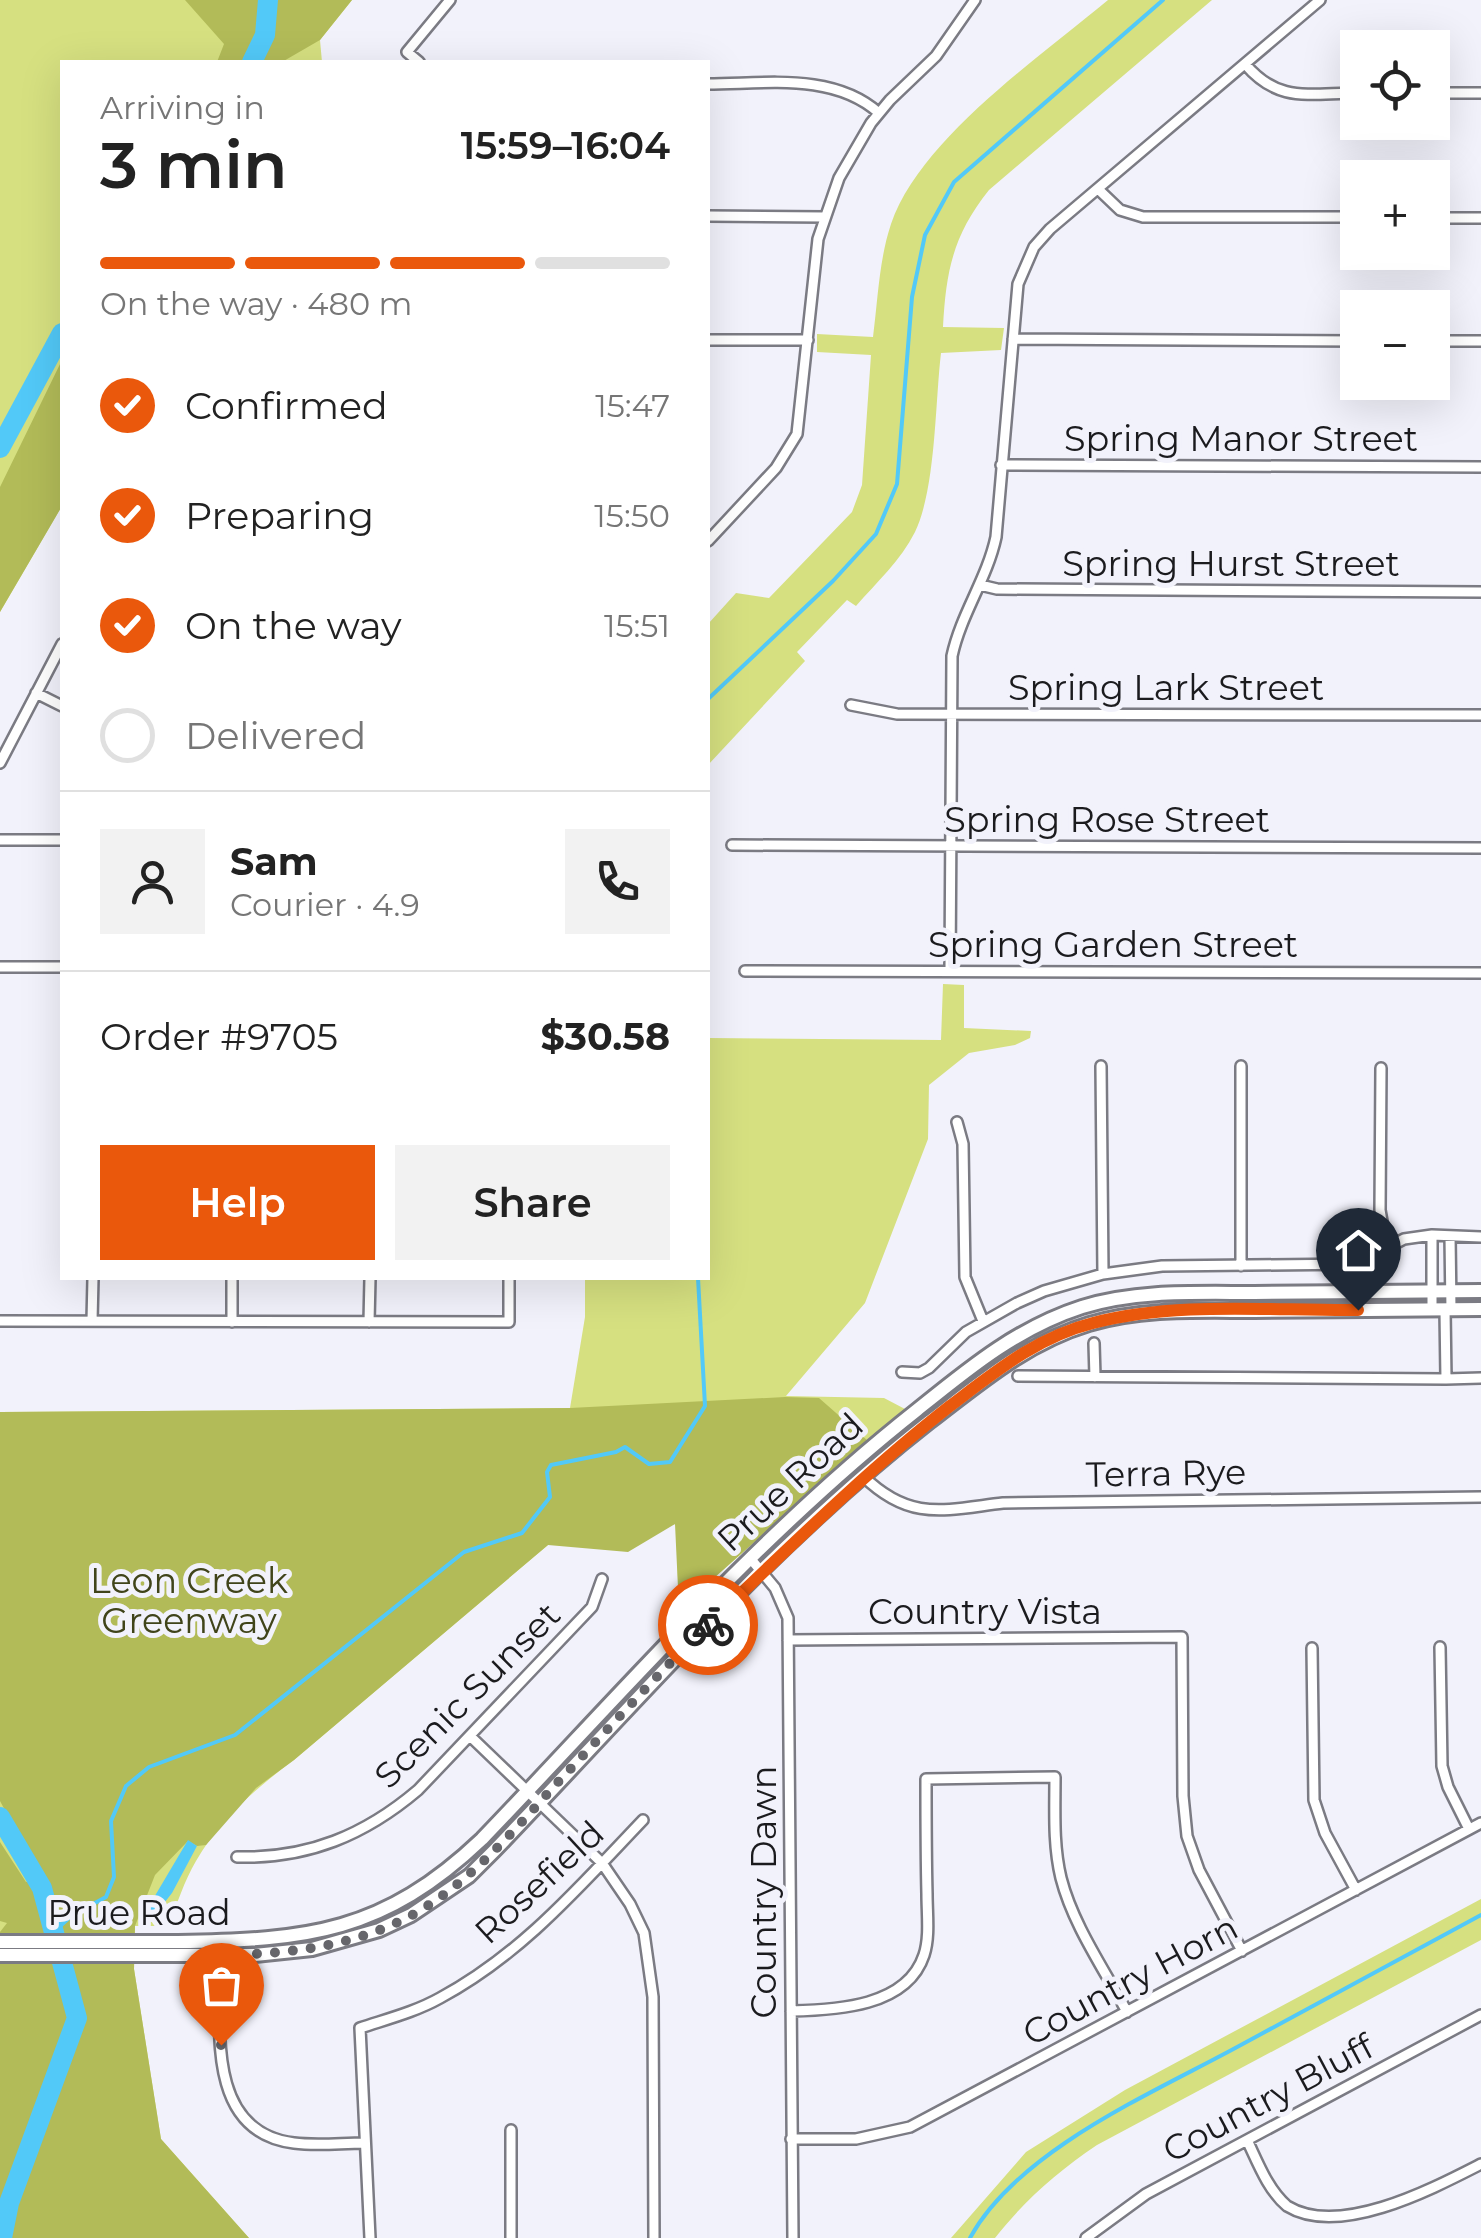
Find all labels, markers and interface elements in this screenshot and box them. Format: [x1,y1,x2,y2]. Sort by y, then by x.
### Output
map controls [1340,30,1450,400]
button: locate [1340,30,1450,140]
text: Arriving in [100,88,265,127]
text: 15:59–16:04 [461,122,670,169]
text: 3 min [100,125,288,204]
button: + [1340,160,1450,270]
text: On the way · 480 m [100,284,413,323]
button: − [1340,290,1450,400]
icon: check [100,378,155,433]
text: Confirmed [185,382,388,429]
text: 15:47 [595,386,670,425]
street label: Spring Manor Street [1064,417,1418,460]
icon: check [100,488,155,543]
text: Preparing [185,492,374,539]
text: 15:50 [594,496,670,535]
street label: Spring Hurst Street [1062,542,1400,585]
icon: check [100,598,155,653]
text: On the way [185,602,402,649]
text: 15:51 [604,606,670,645]
street label: Spring Lark Street [1008,666,1324,709]
text: Delivered [185,712,366,759]
street label: Spring Rose Street [944,798,1270,841]
button: person [100,829,205,934]
button: phone [565,829,670,934]
text: Sam [230,838,318,885]
text: Courier · 4.9 [230,885,420,924]
street label: Spring Garden Street [928,923,1298,966]
text: Order #9705 [100,1013,338,1060]
text: $30.58 [540,1013,670,1060]
button: Help [100,1145,375,1260]
button: Share [395,1145,670,1260]
pin [1316,1208,1401,1311]
icon: home [1331,1223,1386,1278]
street label: Prue Road [708,1404,872,1560]
street label: Terra Rye [1085,1450,1247,1496]
park label: Leon Creek Greenway [90,1559,288,1642]
courier [658,1575,758,1675]
street label: Country Vista [868,1590,1102,1633]
street label: Scenic Sunset [365,1593,569,1797]
icon: bike [681,1598,736,1653]
street label: Country Dawn [742,1766,785,2018]
street label: Rosefield [465,1811,613,1953]
street label: Prue Road [47,1891,231,1934]
street label: Country Horn [1015,1905,1245,2055]
pin [179,1943,264,2046]
icon: bag [194,1958,249,2013]
street label: Country Bluff [1155,2023,1383,2172]

